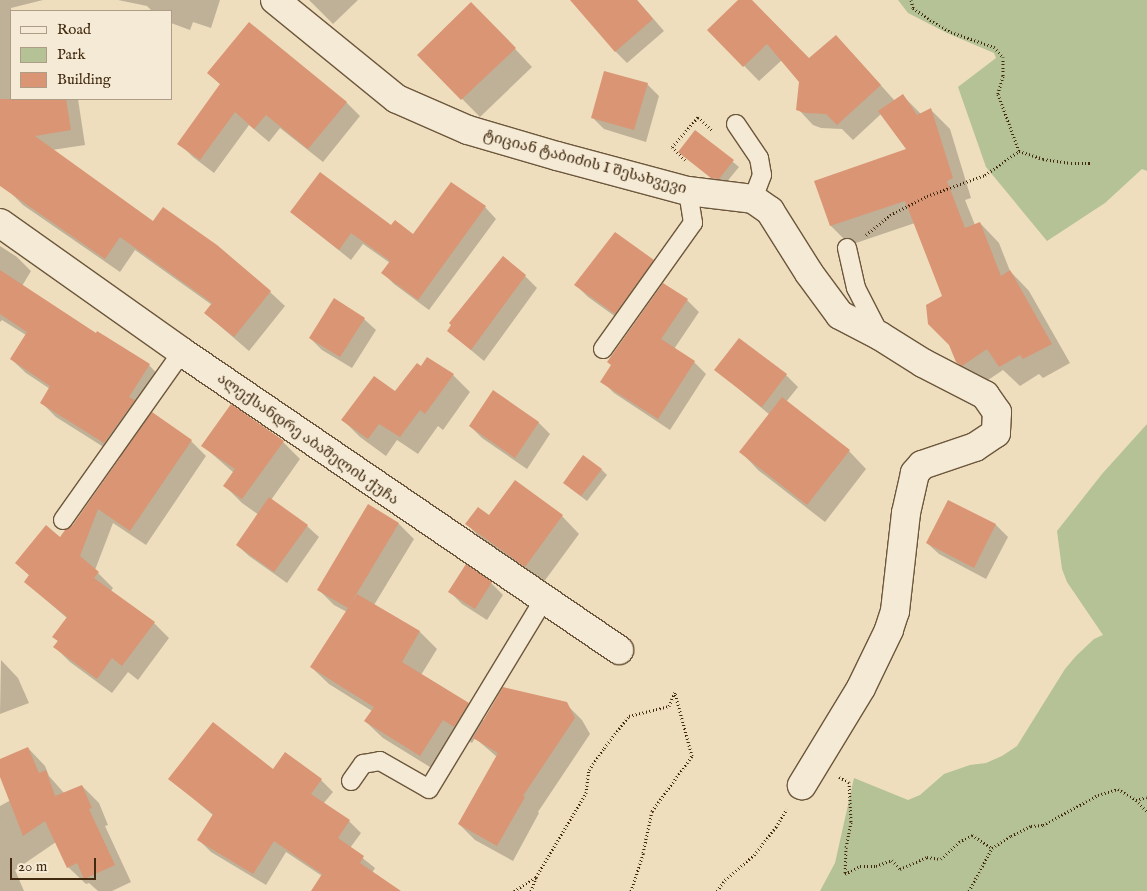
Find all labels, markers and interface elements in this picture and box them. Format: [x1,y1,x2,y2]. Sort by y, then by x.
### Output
legend [10,10,172,100]
text: Road [57,20,91,39]
text: Park [57,45,86,64]
text: Building [57,70,111,89]
street label: ტიციან ტაბიძის I შესახვევი [481,126,689,198]
street label: ალექსანდრე აბაშელის ქუჩა [214,369,402,509]
scale bar [12,848,99,880]
text: 20 m [18,857,47,876]

